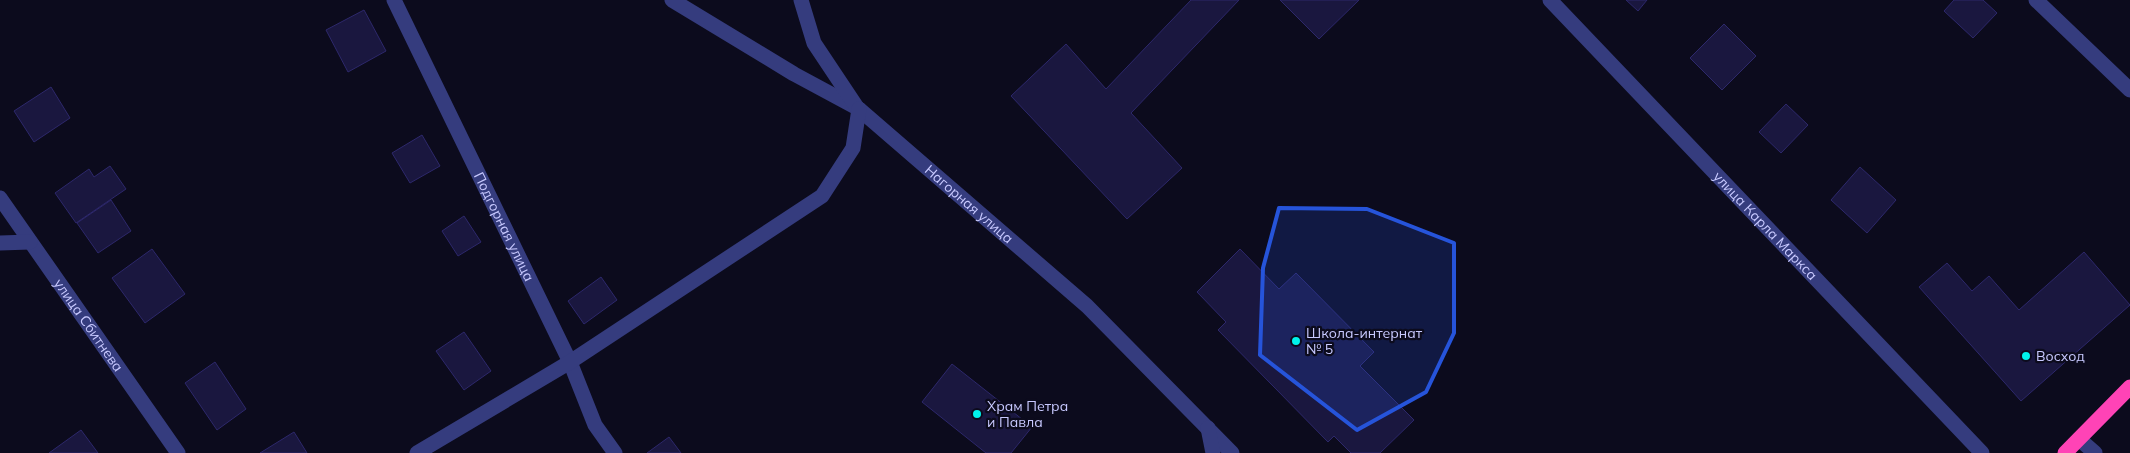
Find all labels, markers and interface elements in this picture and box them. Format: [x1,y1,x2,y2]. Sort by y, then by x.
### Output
street label: Нагорная улица [921,161,1017,247]
street label: улица Карла Маркса [1709,168,1821,284]
street label: Подгорная улица [470,169,538,284]
street label: улица Сбитнева [50,275,127,375]
place label: Школа-интернат № 5 [1306,324,1423,358]
marker: Школа-интернат № 5 [1290,335,1302,347]
place label: Восход [2036,347,2085,365]
marker: Восход [2020,350,2032,362]
place label: Храм Петра и Павла [987,397,1068,431]
marker: Храм Петра и Павла [971,408,983,420]

